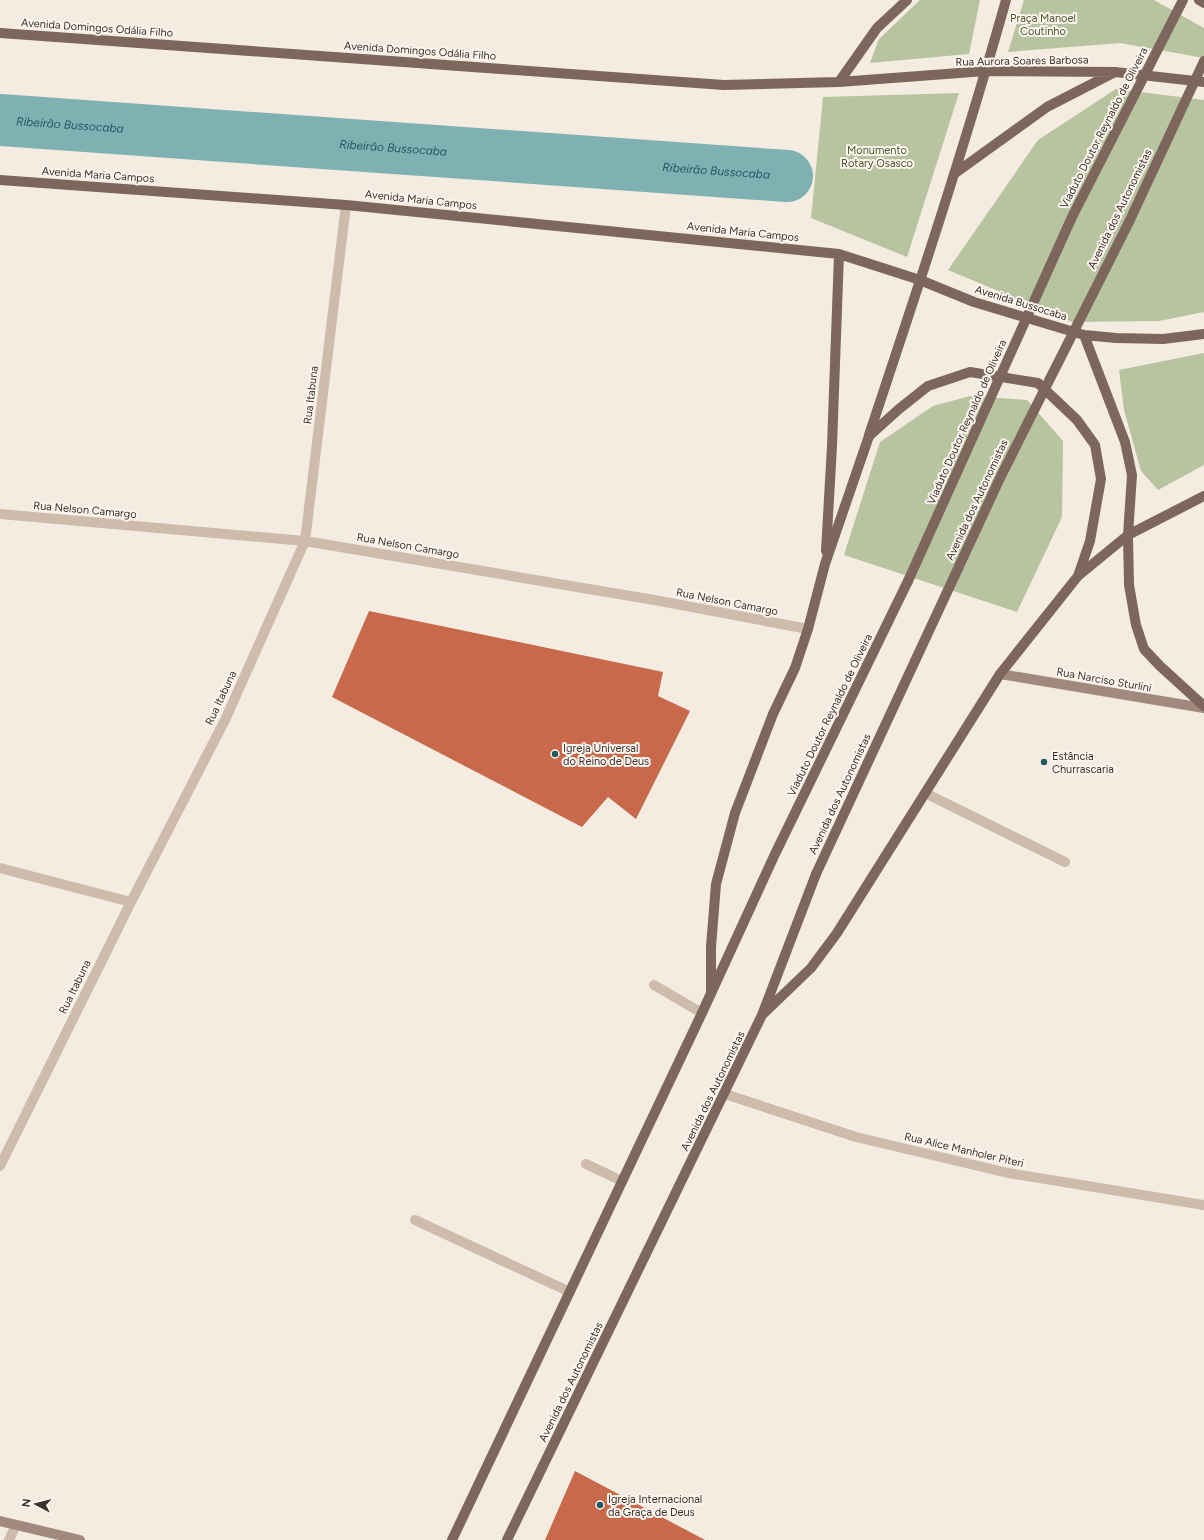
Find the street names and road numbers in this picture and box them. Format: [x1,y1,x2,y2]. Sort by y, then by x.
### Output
street label: Avenida Domingos Odália Filho [21,16,173,40]
street label: Avenida Domingos Odália Filho [344,39,496,63]
street label: Viaduto Doutor Reynaldo de Oliveira [1058,45,1150,211]
street label: Rua Aurora Soares Barbosa [955,53,1089,69]
street label: Avenida dos Autonomistas [1085,147,1155,271]
street label: Avenida Maria Campos [41,165,155,185]
street label: Avenida Maria Campos [364,188,478,212]
street label: Avenida Maria Campos [686,220,800,244]
street label: Avenida Bussocaba [973,283,1069,323]
street label: Viaduto Doutor Reynaldo de Oliveira [925,338,1009,506]
street label: Rua Itabuna [301,365,321,425]
street label: Avenida dos Autonomistas [943,438,1011,562]
street label: Rua Nelson Camargo [33,499,137,521]
street label: Rua Nelson Camargo [356,531,460,561]
street label: Rua Nelson Camargo [675,586,779,618]
street label: Viaduto Doutor Reynaldo de Oliveira [785,632,875,798]
street label: Rua Narciso Sturlini [1055,665,1153,695]
street label: Rua Itabuna [203,669,239,727]
street label: Avenida dos Autonomistas [806,732,874,856]
street label: Rua Itabuna [56,958,94,1016]
street label: Avenida dos Autonomistas [678,1029,748,1153]
street label: Rua Alice Manholer Piteri [903,1130,1025,1170]
street label: Avenida dos Autonomistas [536,1320,606,1444]

